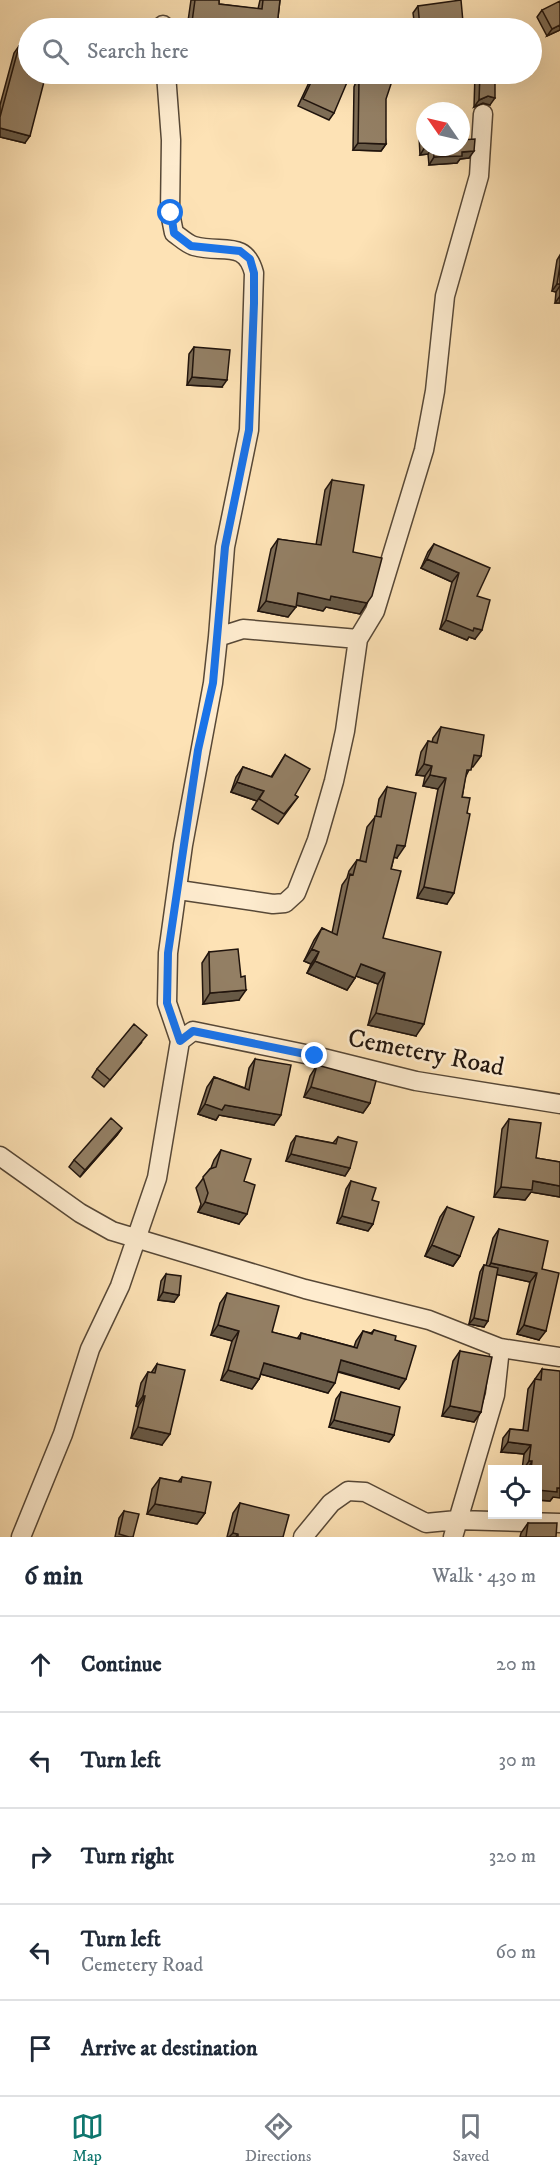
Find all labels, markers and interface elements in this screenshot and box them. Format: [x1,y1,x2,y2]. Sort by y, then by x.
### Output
search box [18,18,542,84]
icon: search [39,35,72,68]
text: Search here [87,38,189,65]
north arrow [416,102,470,156]
route start [157,199,183,225]
street label: Cemetery Road [345,1022,507,1084]
route end [301,1042,327,1068]
map controls [488,1465,542,1519]
button: locate [488,1465,542,1519]
text: 6 min [24,1560,83,1593]
text: Walk · 430 m [432,1564,536,1589]
icon: ahead [24,1648,57,1681]
text: Continue [81,1651,162,1678]
text: 20 m [496,1652,536,1677]
icon: left [24,1744,57,1777]
text: Turn left [81,1747,161,1774]
text: 30 m [498,1748,536,1773]
icon: right [24,1840,57,1873]
text: Turn right [81,1843,174,1870]
text: 320 m [489,1844,536,1869]
text: Turn left [81,1926,161,1953]
icon: left [24,1936,57,1969]
text: 60 m [496,1940,536,1965]
text: Cemetery Road [81,1953,203,1978]
icon: arrive [24,2032,57,2065]
text: Arrive at destination [81,2035,258,2062]
tab: Map [71,2110,104,2166]
tab: Directions [245,2110,311,2166]
tab: Saved [453,2110,489,2166]

